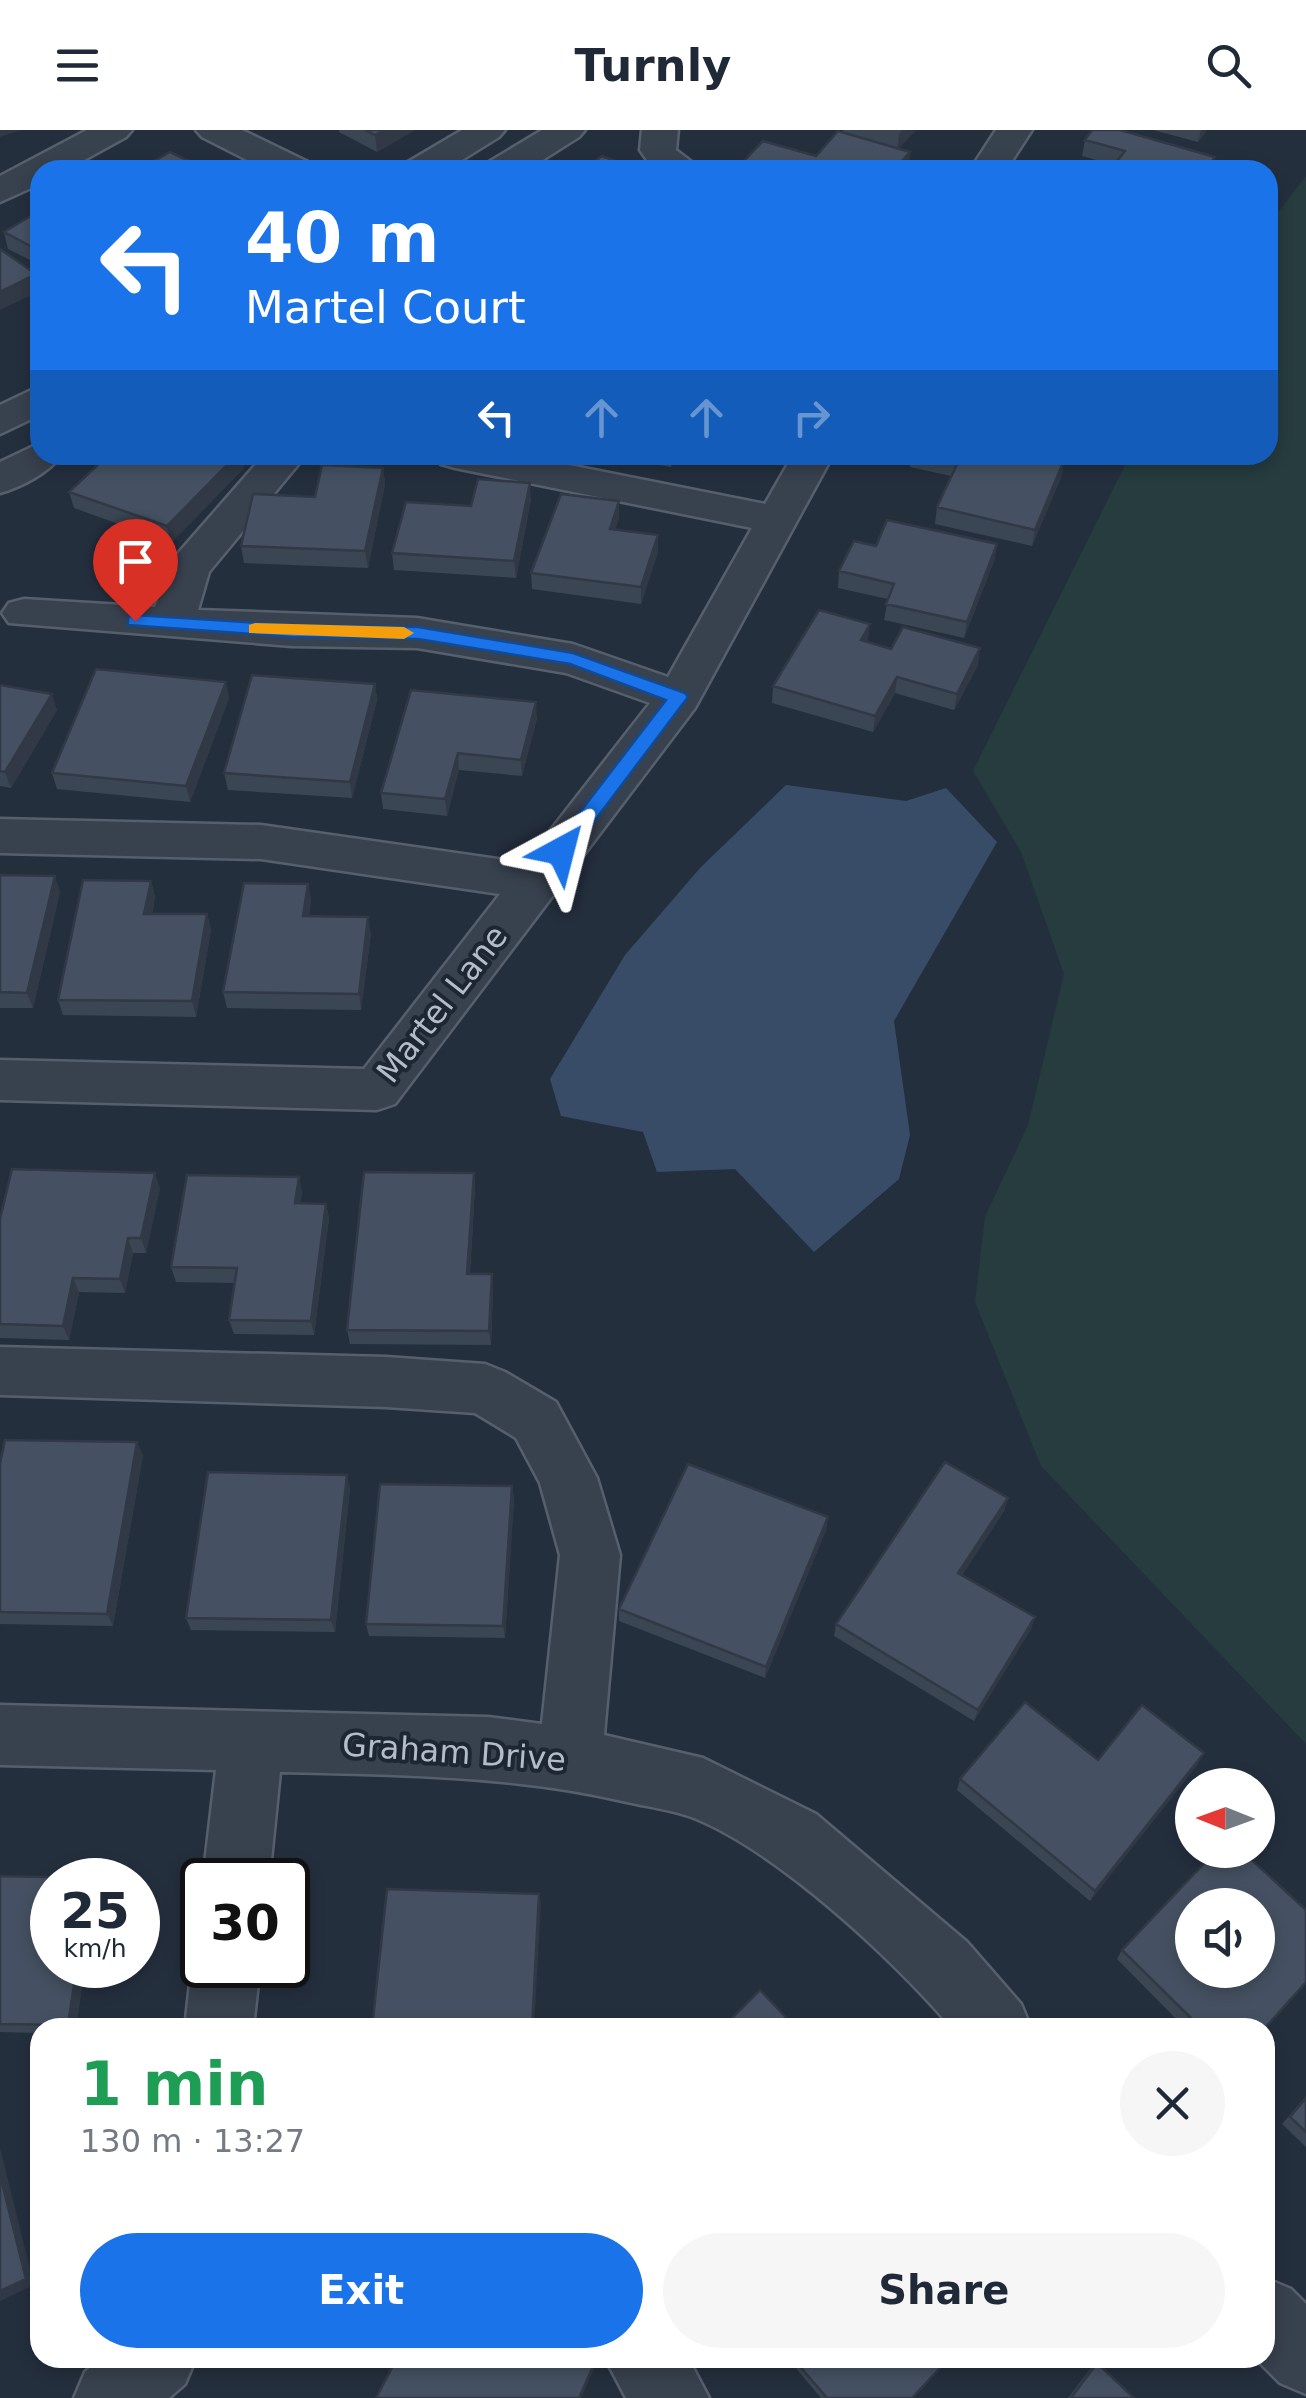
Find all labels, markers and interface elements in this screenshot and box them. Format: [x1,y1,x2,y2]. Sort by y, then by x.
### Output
icon: menu [50,38,105,93]
icon: search [1201,38,1256,93]
text: Turnly [575,39,731,92]
text: 40 m [245,197,440,279]
icon: left [80,200,210,330]
text: Martel Court [245,281,526,334]
icon: left [469,390,524,445]
icon: ahead [574,390,629,445]
icon: ahead [679,390,734,445]
icon: right [784,390,839,445]
pin [93,519,178,622]
icon: arrive [108,534,163,589]
position arrow [509,799,613,903]
street label: Martel Lane [369,918,515,1090]
street label: Graham Drive [341,1725,567,1779]
north arrow [1175,1768,1275,1868]
map controls [1175,1768,1275,1988]
speed limit sign: 30 [180,1858,310,1988]
text: 25 [60,1882,130,1940]
button: sound [1175,1888,1275,1988]
text: km/h [63,1934,127,1963]
text: 1 min [80,2049,268,2119]
button: close [1120,2051,1225,2156]
text: 130 m · 13:27 [80,2122,305,2160]
button: Exit [80,2233,643,2348]
button: Share [663,2233,1225,2348]

